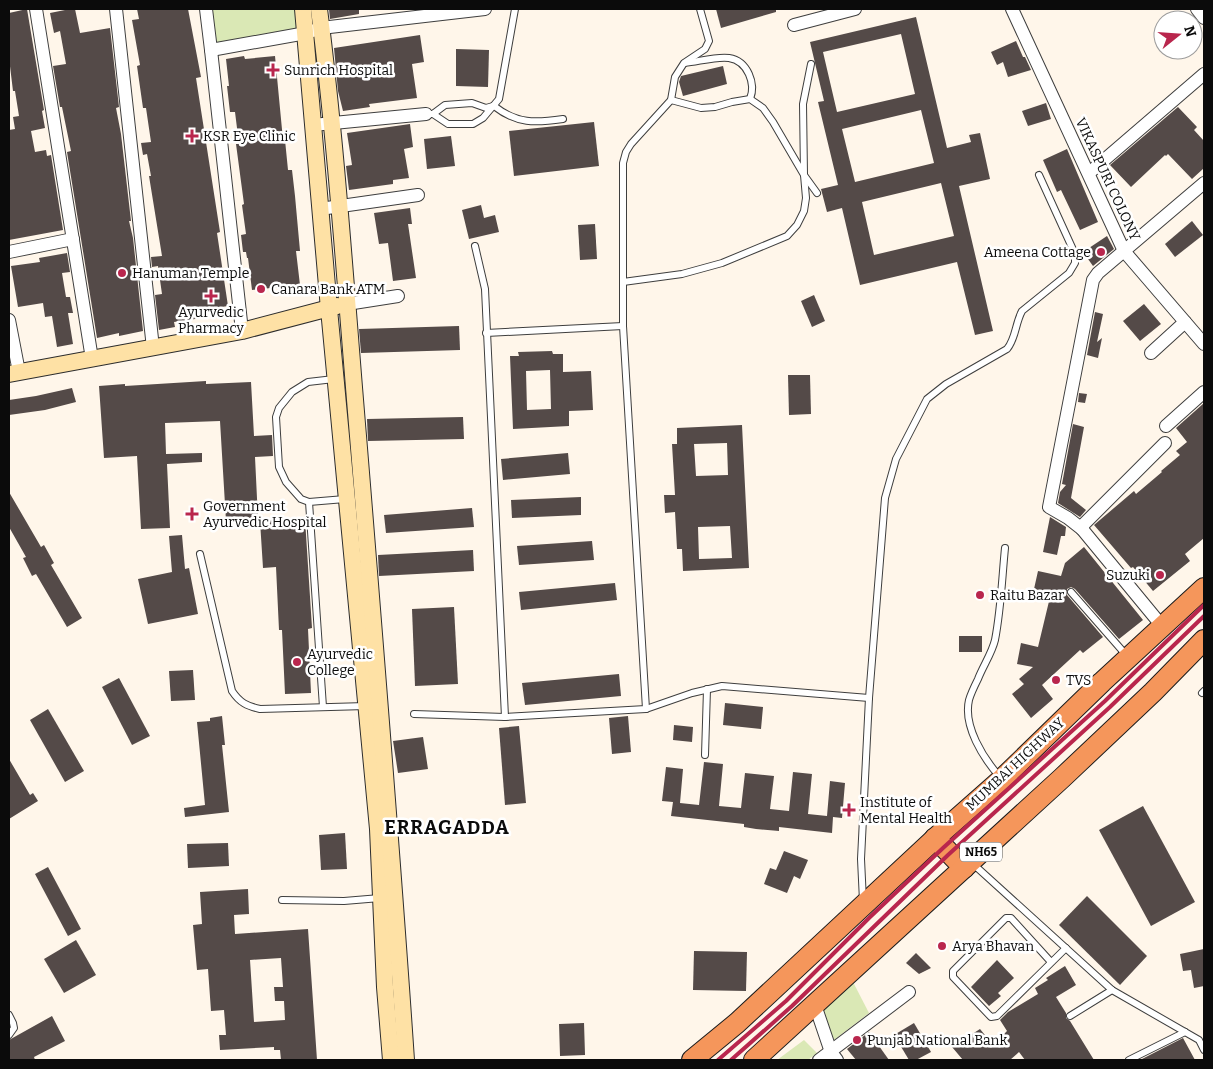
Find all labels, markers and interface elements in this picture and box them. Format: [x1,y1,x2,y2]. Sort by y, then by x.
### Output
north arrow [1153,10,1203,60]
text: N [1180,24,1200,39]
place label: Sunrich Hospital [284,62,393,79]
marker: Sunrich Hospital [266,63,280,77]
street label: VIKASPURI COLONY [1072,115,1143,243]
place label: KSR Eye Clinic [203,128,296,145]
marker: KSR Eye Clinic [185,129,199,143]
place label: Ameena Cottage [984,244,1091,261]
marker: Ameena Cottage [1095,246,1107,258]
place label: Hanuman Temple [132,265,249,282]
marker: Hanuman Temple [116,267,128,279]
place label: Canara Bank ATM [271,281,385,298]
marker: Canara Bank ATM [255,283,267,295]
marker: Ayurvedic Pharmacy [205,290,217,302]
place label: Ayurvedic Pharmacy [178,304,245,337]
place label: Government Ayurvedic Hospital [203,498,327,531]
marker: Government Ayurvedic Hospital [185,507,199,521]
place label: Suzuki [1106,567,1150,584]
marker: Suzuki [1154,569,1166,581]
place label: Raitu Bazar [990,587,1064,604]
marker: Raitu Bazar [974,589,986,601]
place label: Ayurvedic College [307,646,373,679]
marker: Ayurvedic College [291,656,303,668]
place label: TVS [1066,672,1091,689]
marker: TVS [1050,674,1062,686]
street label: MUMBAI HIGHWAY [962,714,1068,815]
place label: Institute of Mental Health [860,794,952,827]
marker: Institute of Mental Health [842,803,856,817]
district label: ERRAGADDA [384,816,510,839]
road number: NH65 [960,842,1002,862]
place label: Arya Bhavan [952,938,1034,955]
marker: Arya Bhavan [936,940,948,952]
place label: Punjab National Bank [867,1032,1007,1049]
marker: Punjab National Bank [851,1034,863,1046]

